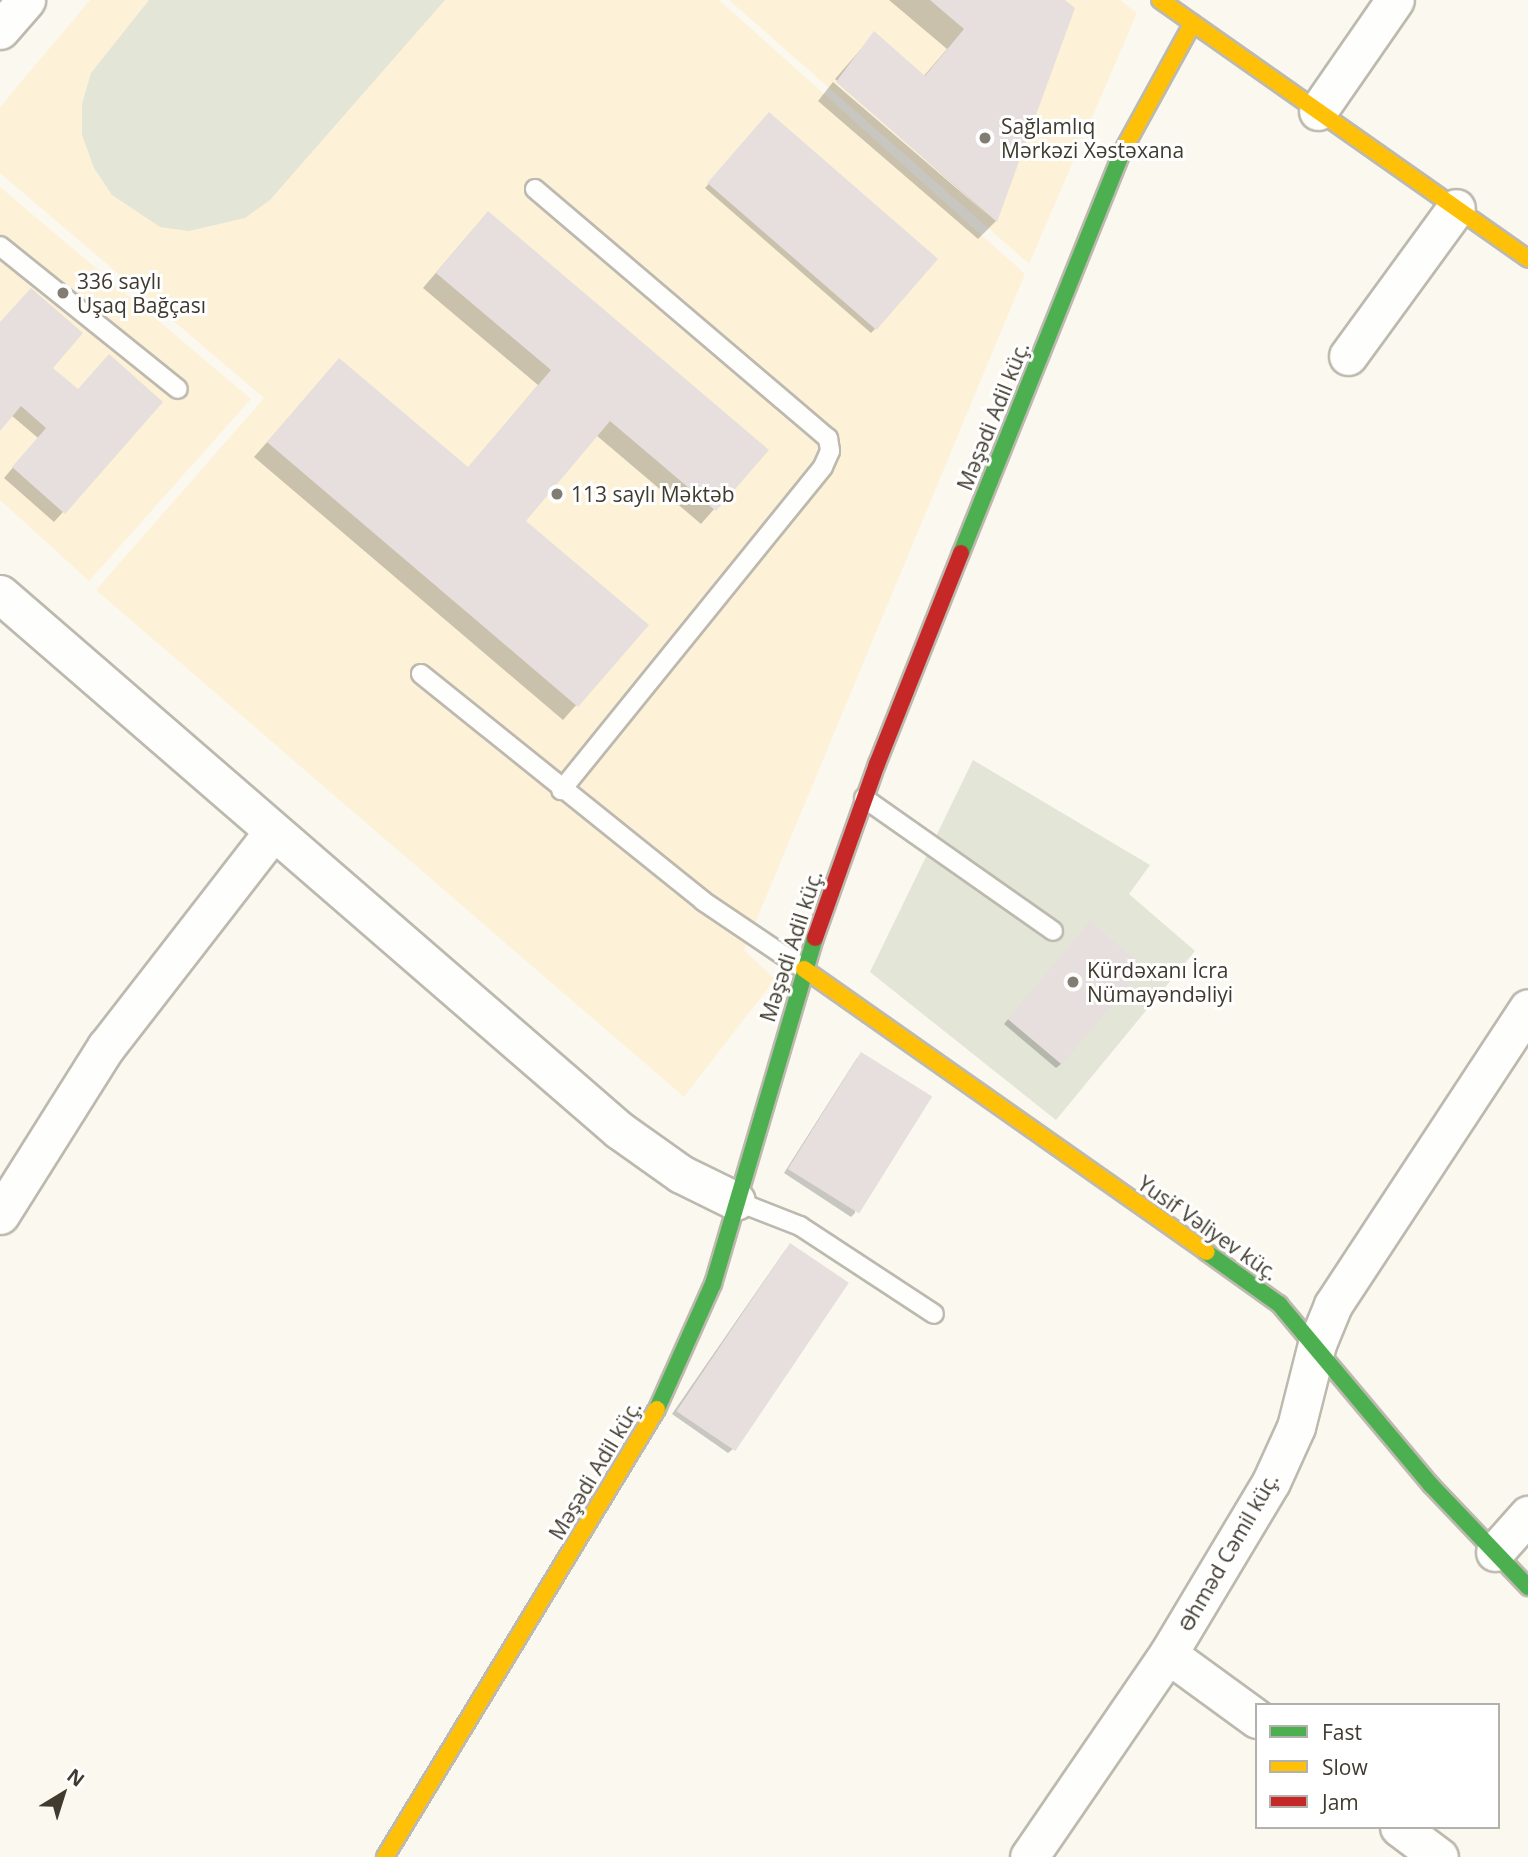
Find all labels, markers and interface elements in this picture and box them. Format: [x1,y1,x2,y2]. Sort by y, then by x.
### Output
place label: Sağlamlıq Mərkəzi Xəstəxana [1001,113,1184,163]
marker: Sağlamlıq Mərkəzi Xəstəxana [975,128,995,148]
place label: 336 saylı Uşaq Bağçası [77,268,206,318]
marker: 336 saylı Uşaq Bağçası [55,285,71,301]
street label: Məşədi Adil küç. [952,338,1034,494]
place label: 113 saylı Məktəb [571,481,735,507]
marker: 113 saylı Məktəb [549,486,565,502]
street label: Məşədi Adil küç. [755,867,827,1025]
place label: Kürdəxanı İcra Nümayəndəliyi [1087,957,1233,1007]
marker: Kürdəxanı İcra Nümayəndəliyi [1065,974,1081,990]
street label: Yusif Vəliyev küç. [1133,1170,1283,1286]
street label: Məşədi Adil küç. [544,1396,646,1544]
street label: Əhməd Cəmil küç. [1173,1469,1283,1635]
legend [1255,1703,1500,1829]
text: Fast [1322,1718,1362,1746]
text: Slow [1322,1753,1368,1781]
north arrow [28,1759,98,1829]
text: N [62,1762,90,1792]
text: Jam [1322,1788,1359,1816]

